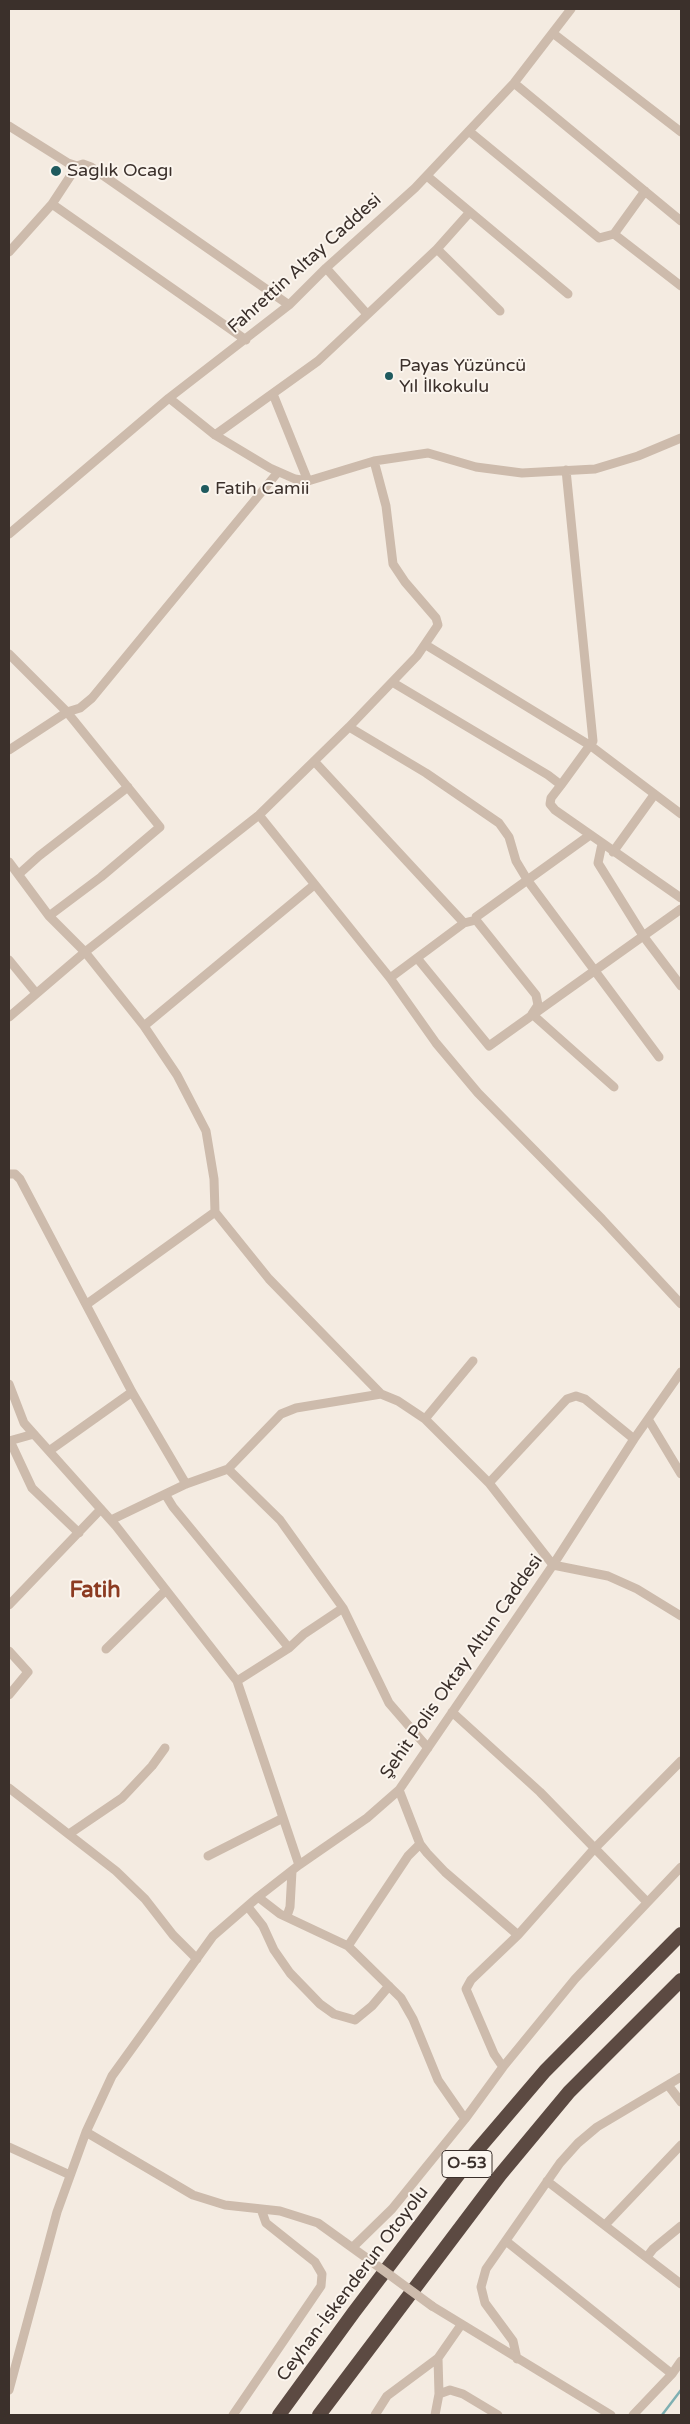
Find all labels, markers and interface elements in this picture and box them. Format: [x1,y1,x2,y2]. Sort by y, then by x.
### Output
place label: Saglık Ocagı [67,160,173,182]
marker: Saglık Ocagı [49,164,63,178]
street label: Fahrettin Altay Caddesi [224,189,386,339]
place label: Payas Yüzüncü Yıl İlkokulu [399,355,526,398]
marker: Payas Yüzüncü Yıl İlkokulu [383,370,395,382]
place label: Fatih Camii [215,478,310,500]
marker: Fatih Camii [199,483,211,495]
street label: Şehit Polis Oktay Altun Caddesi [376,1551,548,1783]
district label: Fatih [69,1578,121,1604]
road number: O-53 [442,2150,492,2178]
street label: Ceyhan-İskenderun Otoyolu [272,2182,434,2386]

